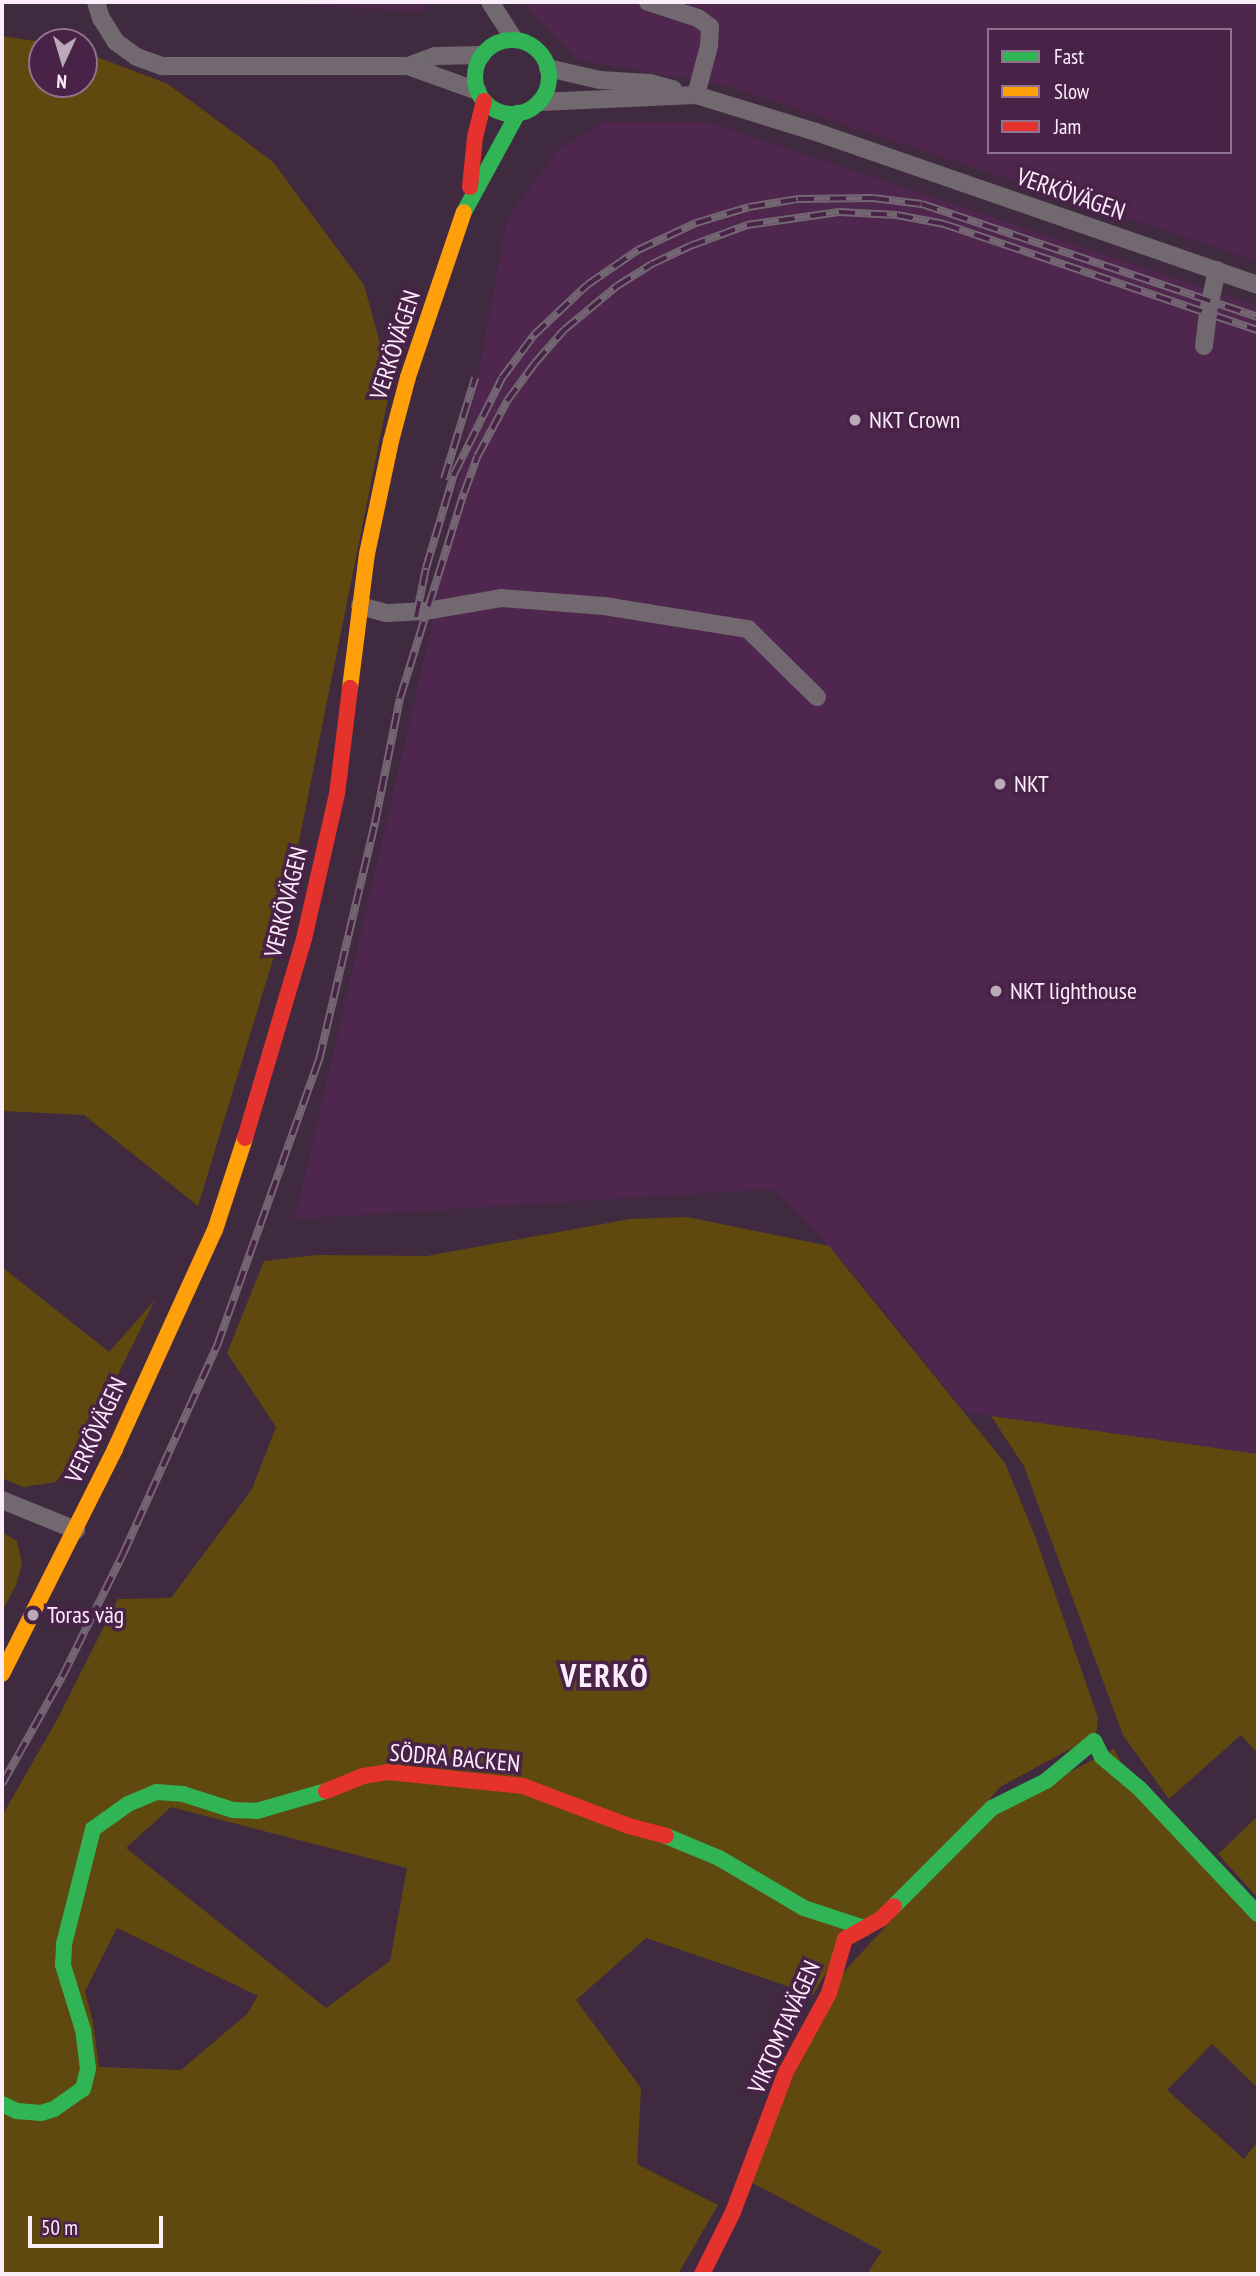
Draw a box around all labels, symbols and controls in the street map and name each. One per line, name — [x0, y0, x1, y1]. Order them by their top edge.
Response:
north arrow — [28, 28, 98, 98]
legend — [987, 28, 1232, 154]
text: Fast — [1054, 43, 1084, 70]
text: N — [56, 70, 68, 94]
text: Slow — [1054, 78, 1089, 105]
text: Jam — [1054, 113, 1081, 140]
street label: VERKÖVÄGEN — [1013, 162, 1129, 226]
street label: VERKÖVÄGEN — [364, 287, 426, 403]
place label: NKT Crown — [869, 406, 961, 434]
marker: NKT Crown — [847, 412, 863, 428]
place label: NKT — [1014, 770, 1049, 798]
marker: NKT — [992, 776, 1008, 792]
street label: VERKÖVÄGEN — [258, 844, 314, 960]
place label: NKT lighthouse — [1010, 977, 1138, 1005]
marker: NKT lighthouse — [988, 983, 1004, 999]
street label: VERKÖVÄGEN — [59, 1373, 133, 1487]
place label: Toras väg — [47, 1601, 124, 1629]
marker: Toras väg — [25, 1607, 41, 1623]
district label: VERKÖ — [561, 1656, 649, 1694]
street label: SÖDRA BACKEN — [388, 1738, 522, 1778]
street label: VIKTOMTAVÄGEN — [742, 1956, 826, 2098]
scale bar — [32, 2202, 166, 2246]
text: 50 m — [41, 2214, 78, 2241]

